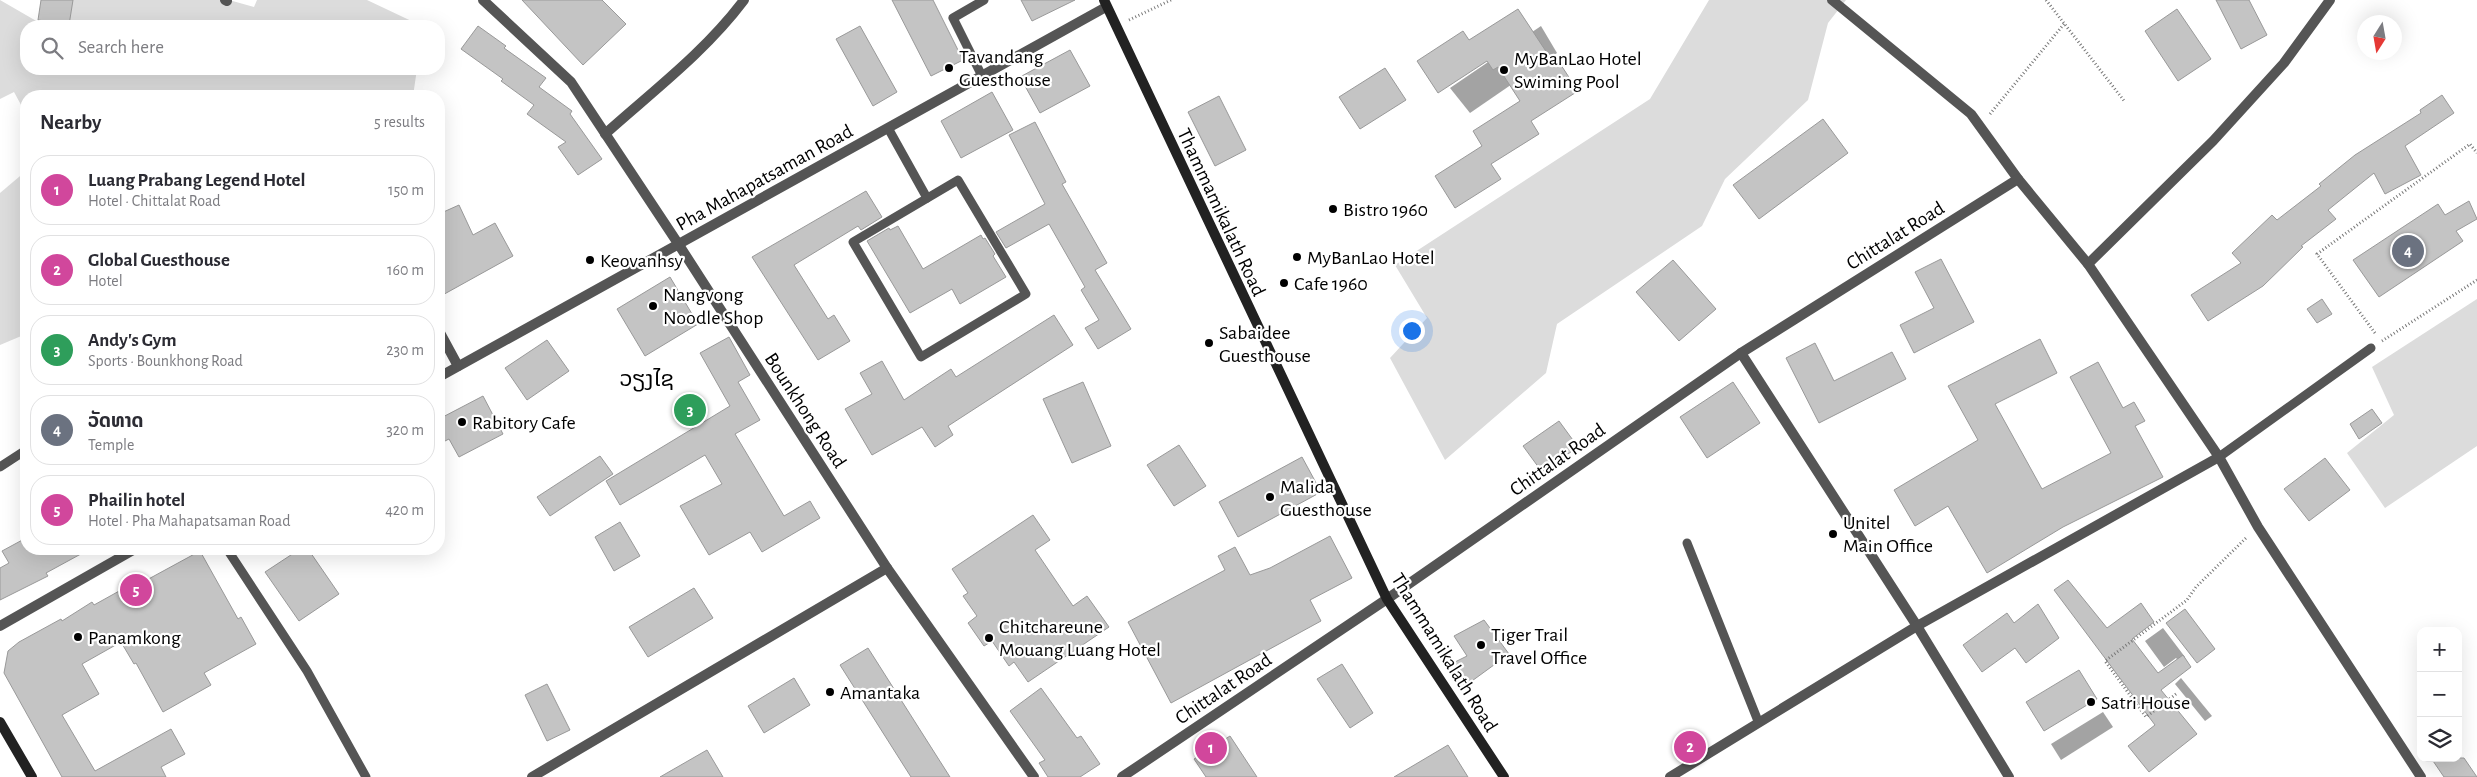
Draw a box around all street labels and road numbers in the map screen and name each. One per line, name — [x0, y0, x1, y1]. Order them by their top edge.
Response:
street label: Pha Mahapatsaman Road — [673, 121, 856, 235]
street label: Thammamikalath Road — [1173, 125, 1269, 299]
street label: Chittalat Road — [1843, 198, 1948, 274]
street label: Bounkhong Road — [761, 349, 850, 472]
street label: Chittalat Road — [1506, 420, 1609, 500]
street label: Thammamikalath Road — [1387, 570, 1501, 735]
street label: Chittalat Road — [1172, 649, 1275, 728]

